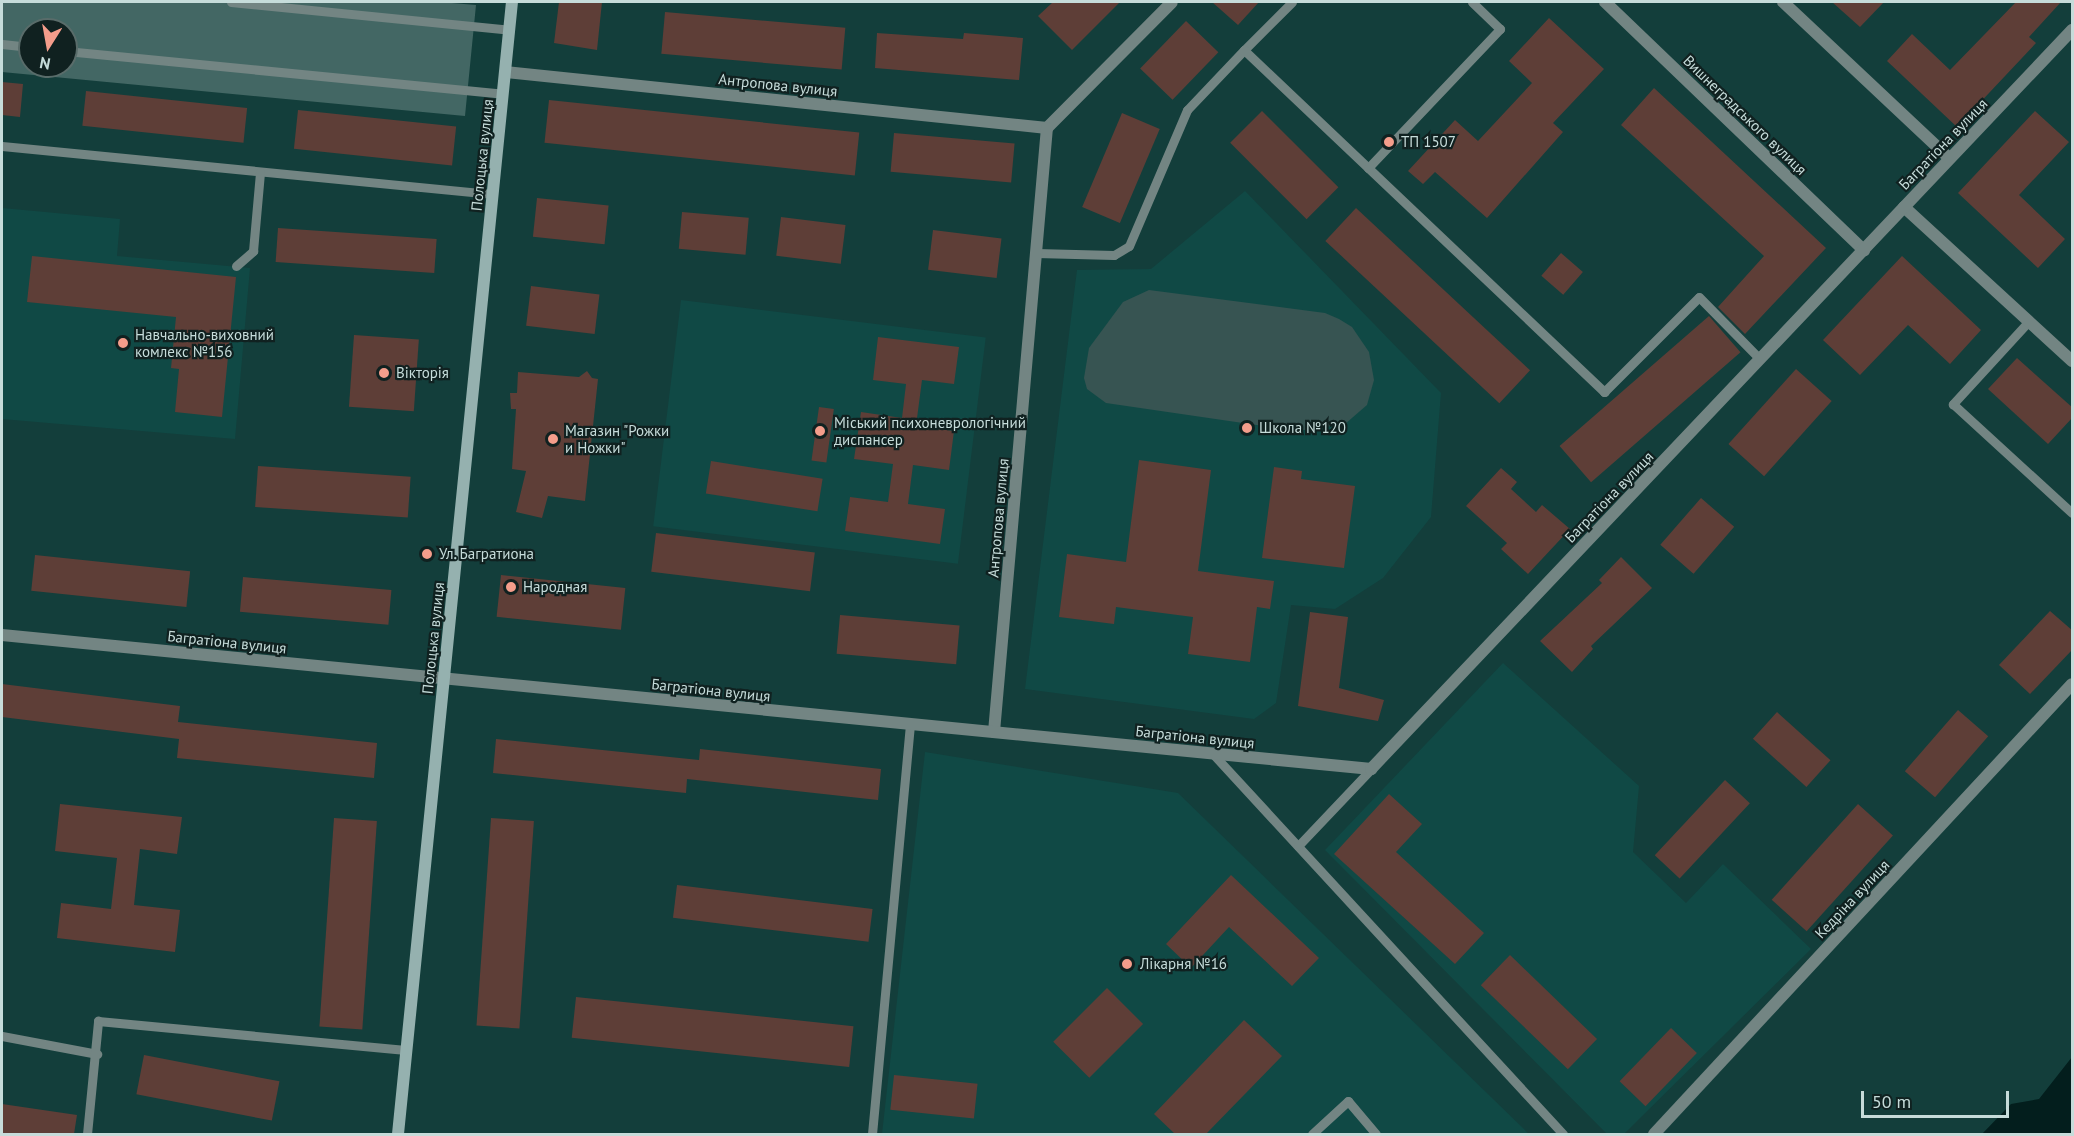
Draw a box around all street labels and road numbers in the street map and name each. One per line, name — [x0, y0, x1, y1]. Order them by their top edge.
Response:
street label: Вишнеградського вулиця — [1680, 51, 1810, 179]
street label: Антропова вулиця — [718, 70, 838, 100]
street label: Багратіона вулиця — [1895, 95, 1991, 193]
street label: Полоцька вулиця — [467, 98, 497, 212]
street label: Багратіона вулиця — [1561, 448, 1657, 546]
street label: Антропова вулиця — [984, 458, 1012, 578]
street label: Полоцька вулиця — [418, 581, 448, 695]
street label: Багратіона вулиця — [167, 627, 287, 657]
street label: Багратіона вулиця — [651, 675, 771, 705]
street label: Багратіона вулиця — [1135, 722, 1255, 752]
street label: Кедріна вулиця — [1811, 856, 1893, 942]

